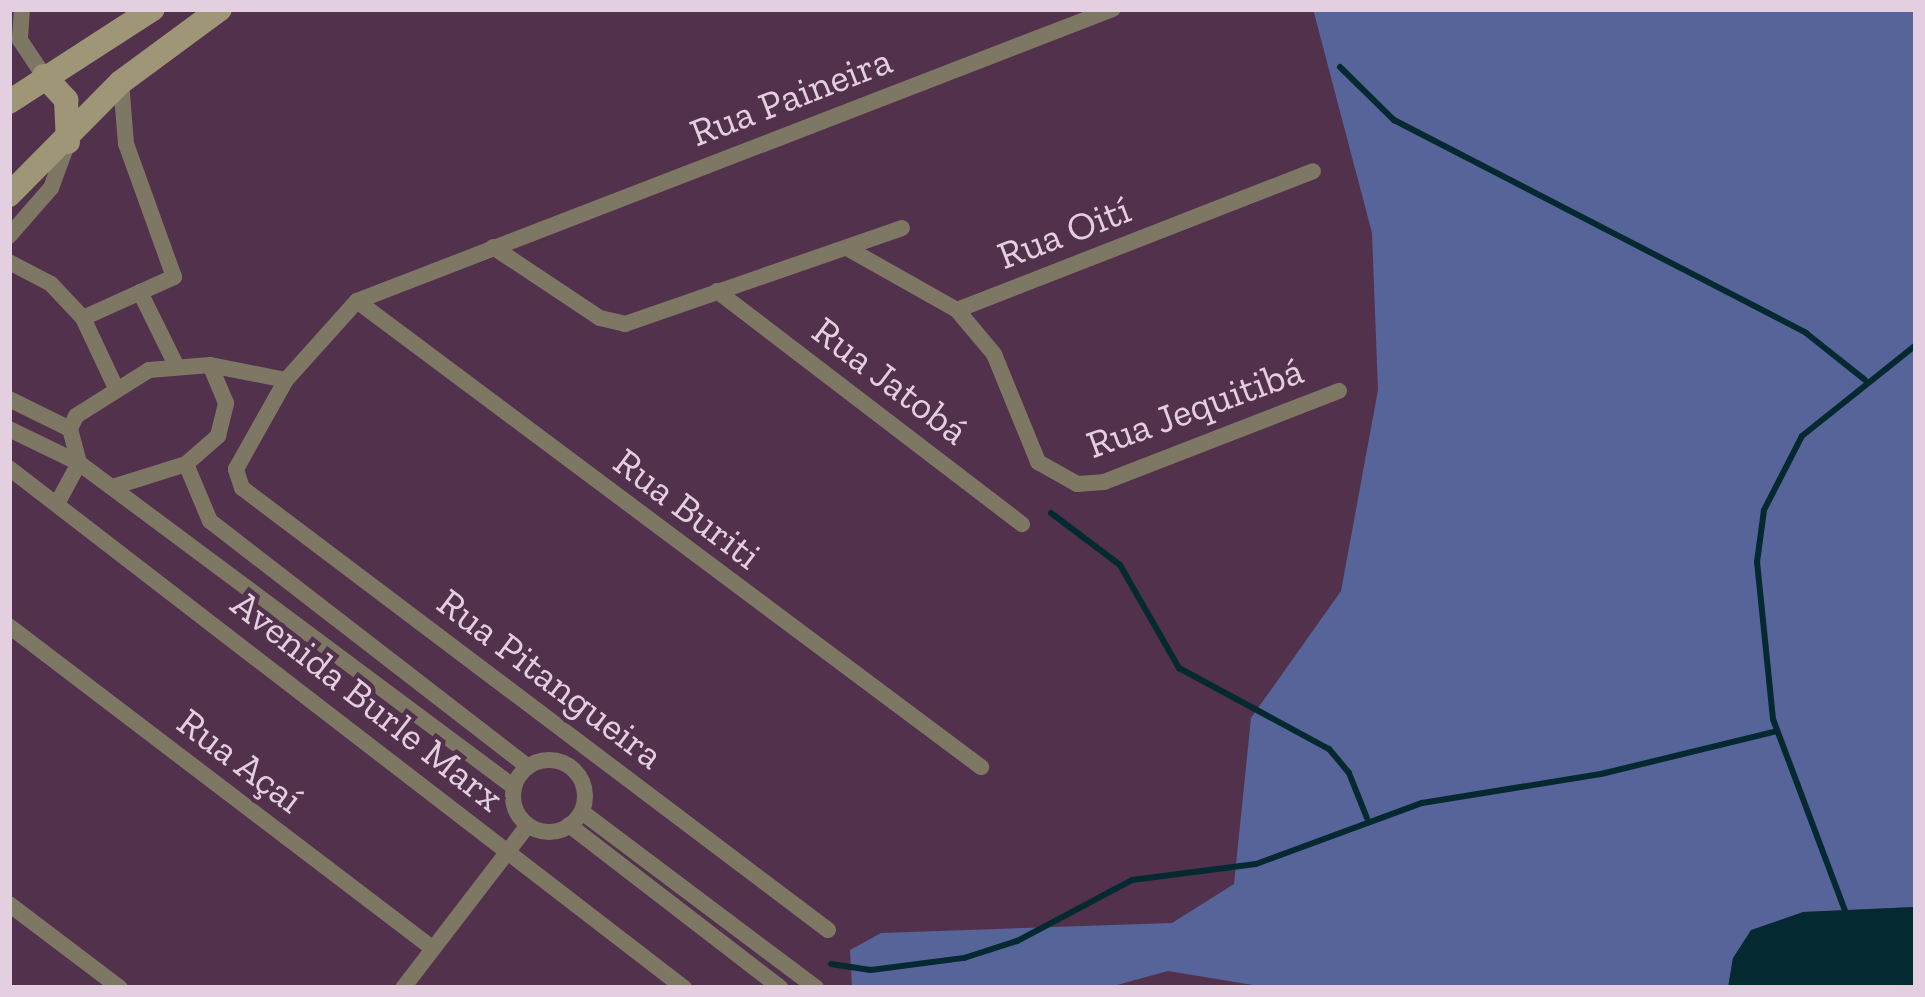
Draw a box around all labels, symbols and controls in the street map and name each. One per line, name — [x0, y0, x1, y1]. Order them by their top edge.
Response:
street label: Rua Paineira — [683, 37, 899, 157]
street label: Rua Oití — [991, 186, 1137, 280]
street label: Rua Jatobá — [803, 307, 977, 455]
street label: Rua Jequitibá — [1080, 347, 1310, 469]
street label: Rua Buriti — [604, 439, 770, 579]
street label: Rua Pitangueira — [428, 579, 672, 779]
street label: Avenida Burle Marx — [222, 580, 512, 822]
street label: Rua Açaí — [168, 698, 312, 824]

